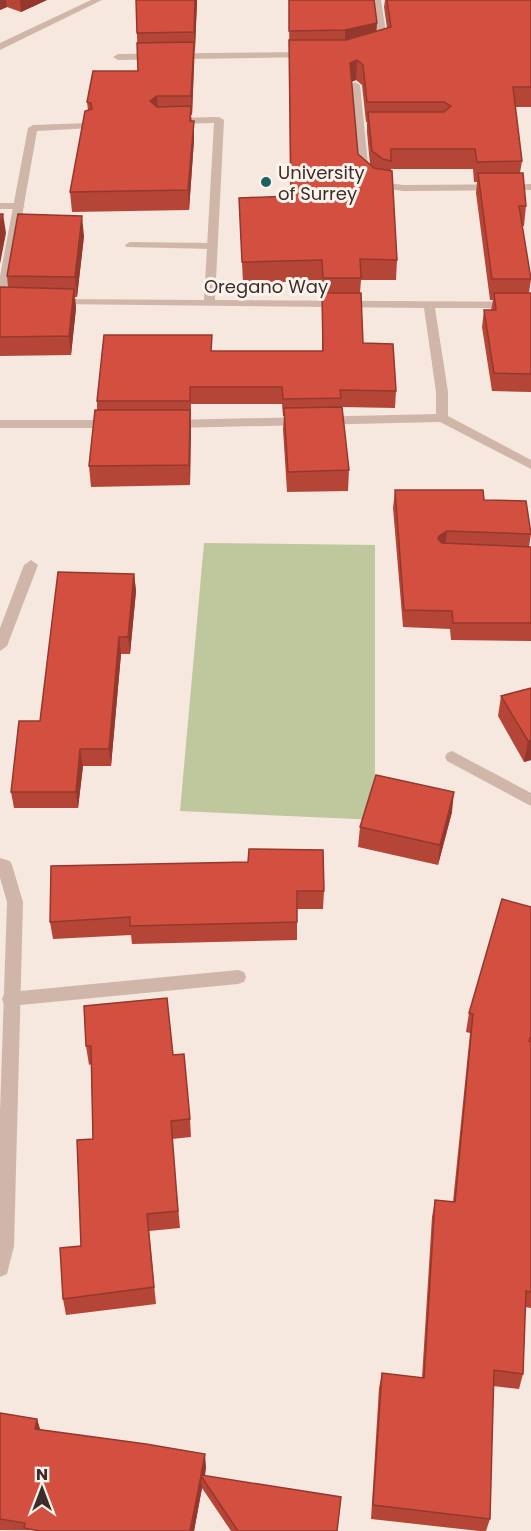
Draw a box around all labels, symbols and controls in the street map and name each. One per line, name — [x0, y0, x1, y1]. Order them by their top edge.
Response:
place label: University of Surrey — [278, 160, 365, 206]
marker: University of Surrey — [259, 175, 273, 189]
street label: Oregano Way — [204, 274, 328, 299]
north arrow — [12, 1459, 72, 1519]
text: N — [36, 1463, 48, 1486]

